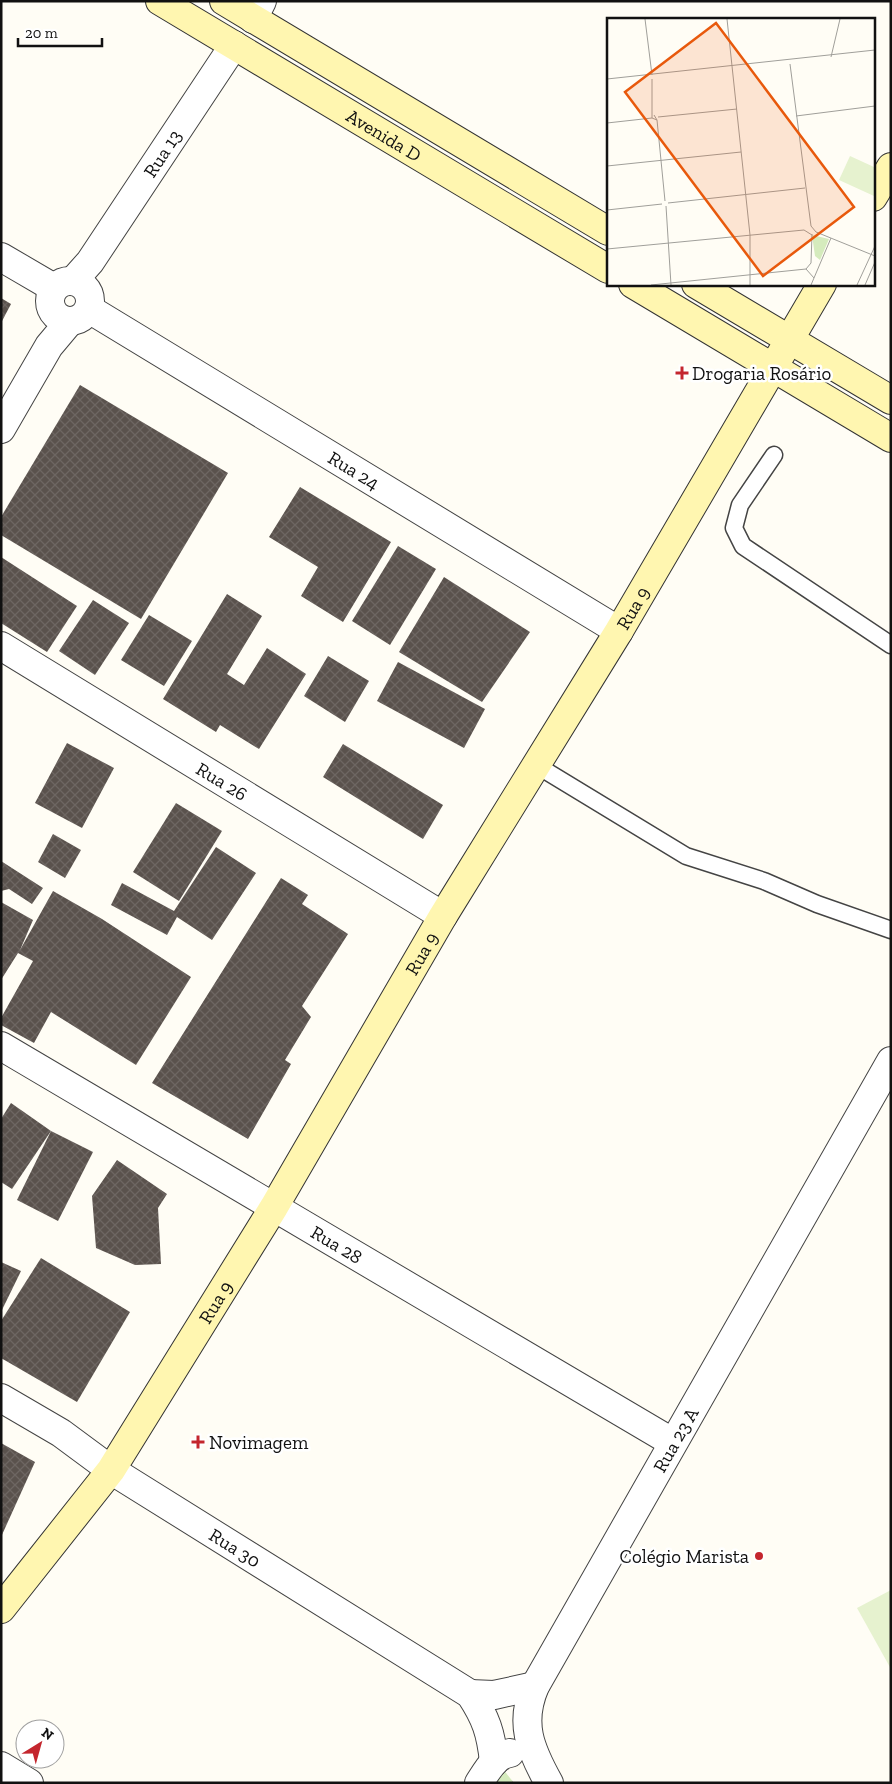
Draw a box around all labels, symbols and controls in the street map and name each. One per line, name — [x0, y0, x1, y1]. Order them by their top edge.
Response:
scale bar — [18, 15, 101, 47]
inset map — [607, 18, 874, 285]
text: 20 m — [25, 24, 58, 42]
street label: Avenida D — [342, 104, 426, 166]
street label: Rua 13 — [138, 125, 186, 182]
place label: Drogaria Rosário — [692, 362, 832, 385]
marker: Drogaria Rosário — [676, 367, 688, 379]
street label: Rua 24 — [324, 446, 384, 494]
street label: Rua 9 — [611, 582, 654, 633]
street label: Rua 26 — [192, 757, 252, 805]
street label: Rua 9 — [400, 928, 443, 979]
street label: Rua 28 — [307, 1220, 367, 1268]
street label: Rua 9 — [193, 1276, 237, 1328]
street label: Rua 23 A — [648, 1402, 703, 1476]
place label: Novimagem — [209, 1431, 309, 1454]
marker: Novimagem — [191, 1435, 205, 1449]
street label: Rua 30 — [205, 1523, 265, 1572]
place label: Colégio Marista — [620, 1545, 749, 1568]
marker: Colégio Marista — [753, 1550, 765, 1562]
north arrow — [15, 1719, 65, 1769]
text: N — [38, 1724, 57, 1744]

